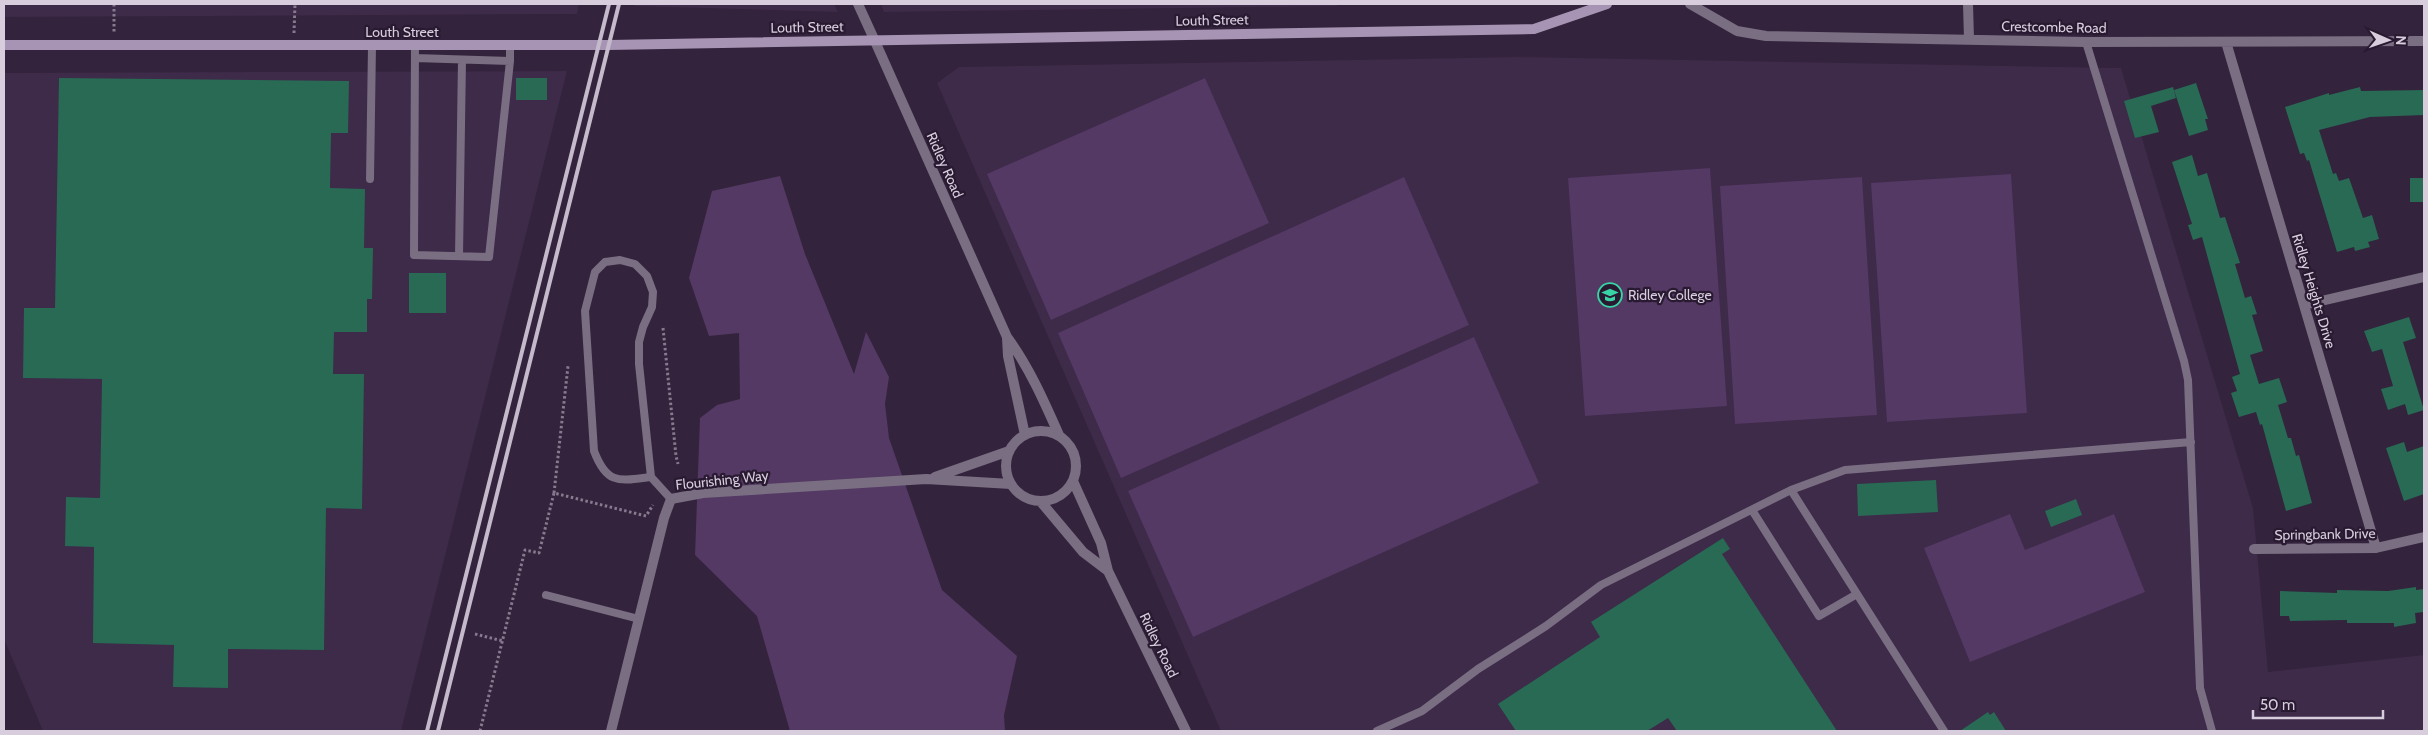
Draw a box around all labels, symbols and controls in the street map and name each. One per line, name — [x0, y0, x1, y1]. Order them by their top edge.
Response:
street label: Louth Street — [1175, 10, 1249, 30]
north arrow — [2363, 15, 2413, 65]
street label: Louth Street — [770, 17, 844, 37]
street label: Crestcombe Road — [2001, 17, 2107, 37]
street label: Louth Street — [365, 23, 439, 41]
text: N — [2392, 35, 2410, 46]
street label: Ridley Road — [923, 129, 967, 201]
street label: Ridley Heights Drive — [2288, 231, 2340, 351]
school or university icon: Ridley College — [1597, 282, 1623, 308]
place label: Ridley College — [1628, 286, 1712, 304]
street label: Flourishing Way — [675, 466, 769, 494]
street label: Springbank Drive — [2274, 524, 2376, 544]
street label: Ridley Road — [1136, 610, 1182, 680]
scale bar — [2253, 688, 2383, 720]
text: 50 m — [2260, 696, 2295, 714]

